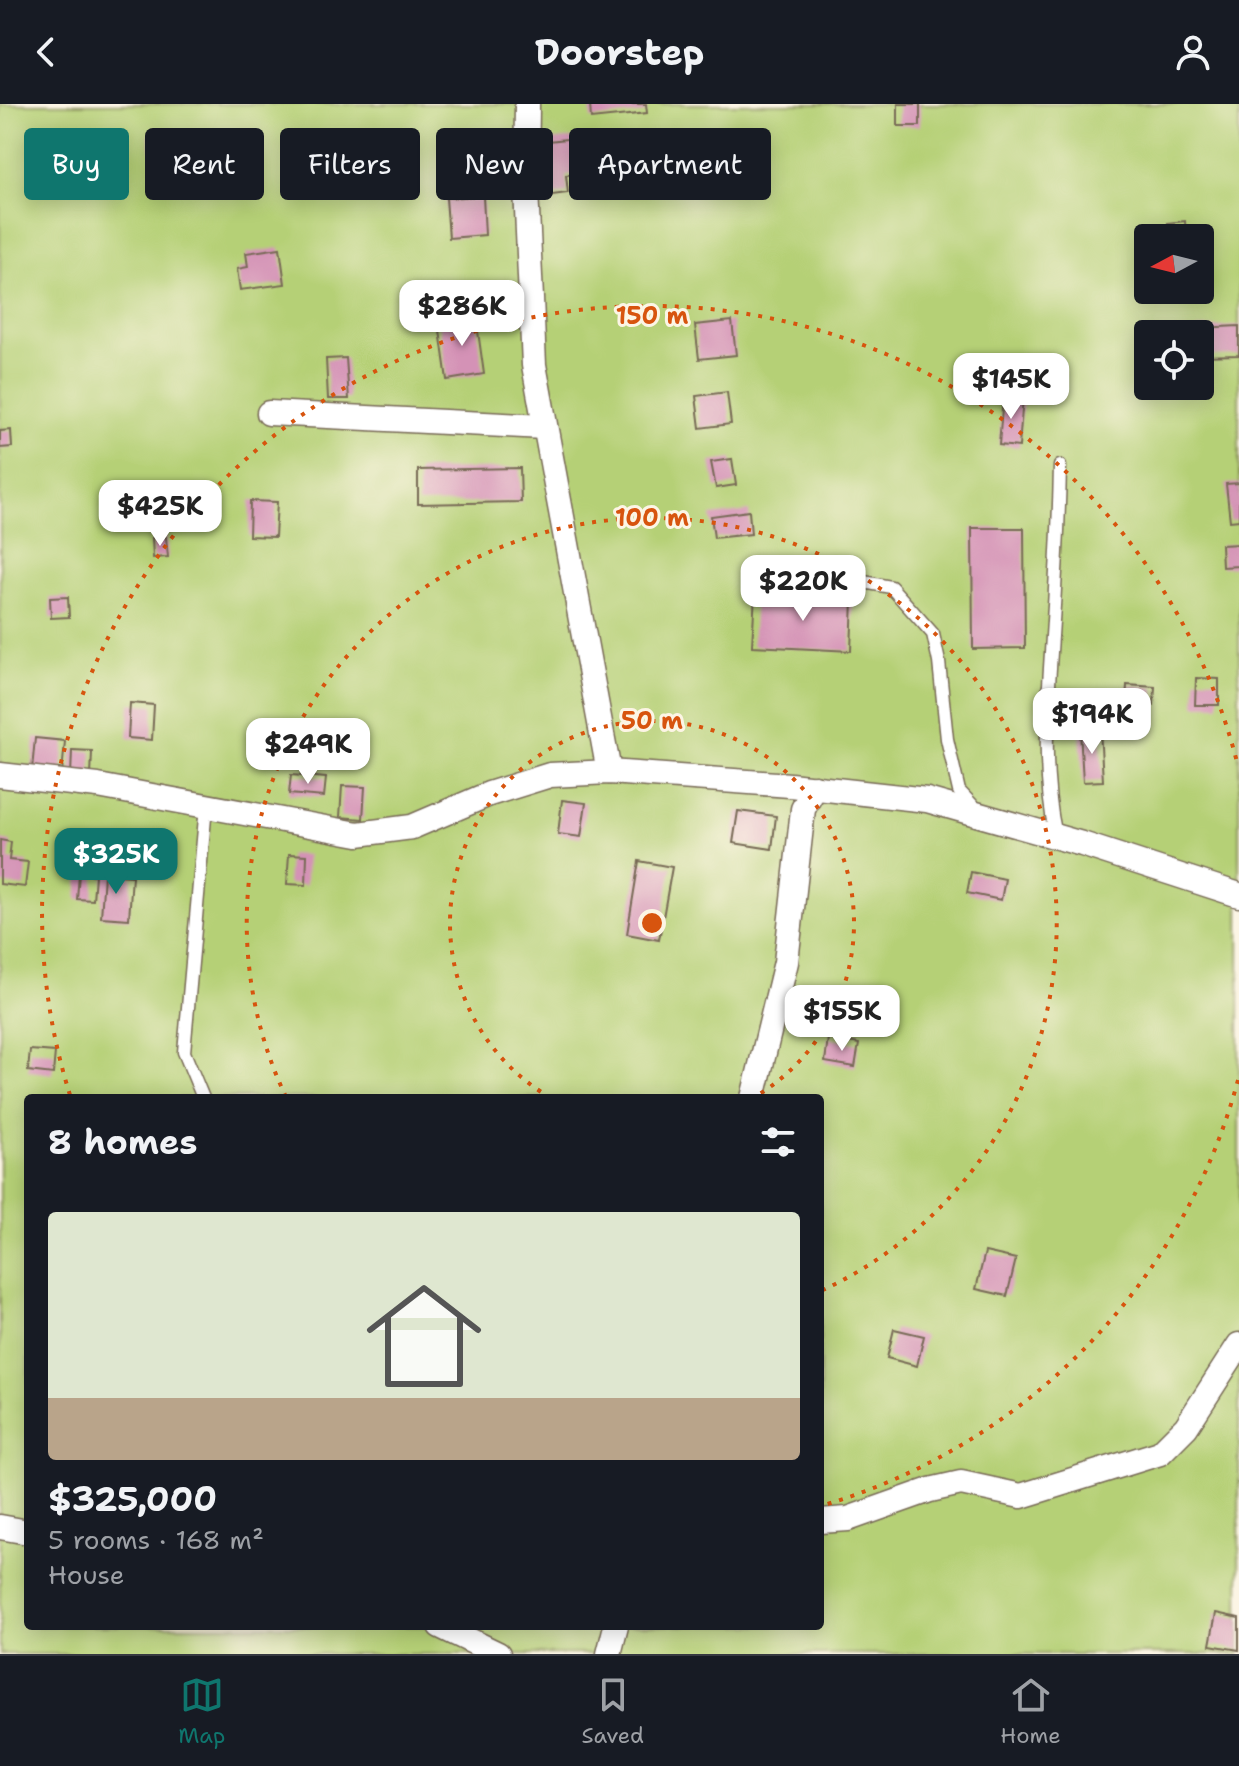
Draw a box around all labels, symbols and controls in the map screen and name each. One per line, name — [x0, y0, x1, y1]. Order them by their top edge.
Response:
text: Doorstep — [535, 28, 704, 77]
icon: back — [24, 30, 68, 74]
icon: person — [1171, 30, 1215, 74]
chip: Buy — [24, 128, 129, 200]
chip: Rent — [145, 128, 264, 200]
chip: Filters — [280, 128, 420, 200]
chip: New — [436, 128, 553, 200]
chip: Apartment — [569, 128, 771, 200]
north arrow — [1134, 224, 1214, 304]
map controls — [1134, 224, 1214, 400]
pin: $286K — [406, 280, 518, 348]
text: $286K — [417, 288, 507, 323]
text: 150 m — [616, 300, 688, 332]
button: locate — [1134, 320, 1214, 400]
pin: $145K — [955, 353, 1067, 421]
text: $145K — [971, 361, 1051, 396]
pin: $425K — [104, 480, 216, 548]
text: $425K — [117, 488, 203, 523]
text: 100 m — [615, 502, 689, 534]
pin: $220K — [747, 555, 859, 623]
text: $220K — [759, 563, 847, 598]
pin: $194K — [1036, 688, 1148, 756]
text: $194K — [1051, 696, 1133, 731]
text: 50 m — [621, 705, 683, 737]
pin: $249K — [252, 718, 364, 786]
text: $249K — [264, 726, 352, 761]
pin: $325K — [60, 828, 172, 896]
text: $325K — [72, 836, 160, 871]
centre of rings — [638, 909, 666, 937]
pin: $155K — [786, 985, 898, 1053]
text: $155K — [803, 993, 881, 1028]
text: 8 homes — [48, 1119, 197, 1165]
icon: filters — [756, 1120, 800, 1164]
icon: home — [352, 1264, 496, 1408]
text: $325,000 — [48, 1476, 217, 1522]
text: 5 rooms · 168 m² — [48, 1522, 264, 1557]
text: House — [48, 1557, 124, 1592]
tab: Map — [178, 1673, 225, 1750]
tab: Saved — [582, 1673, 644, 1750]
tab: Home — [1000, 1673, 1061, 1750]

